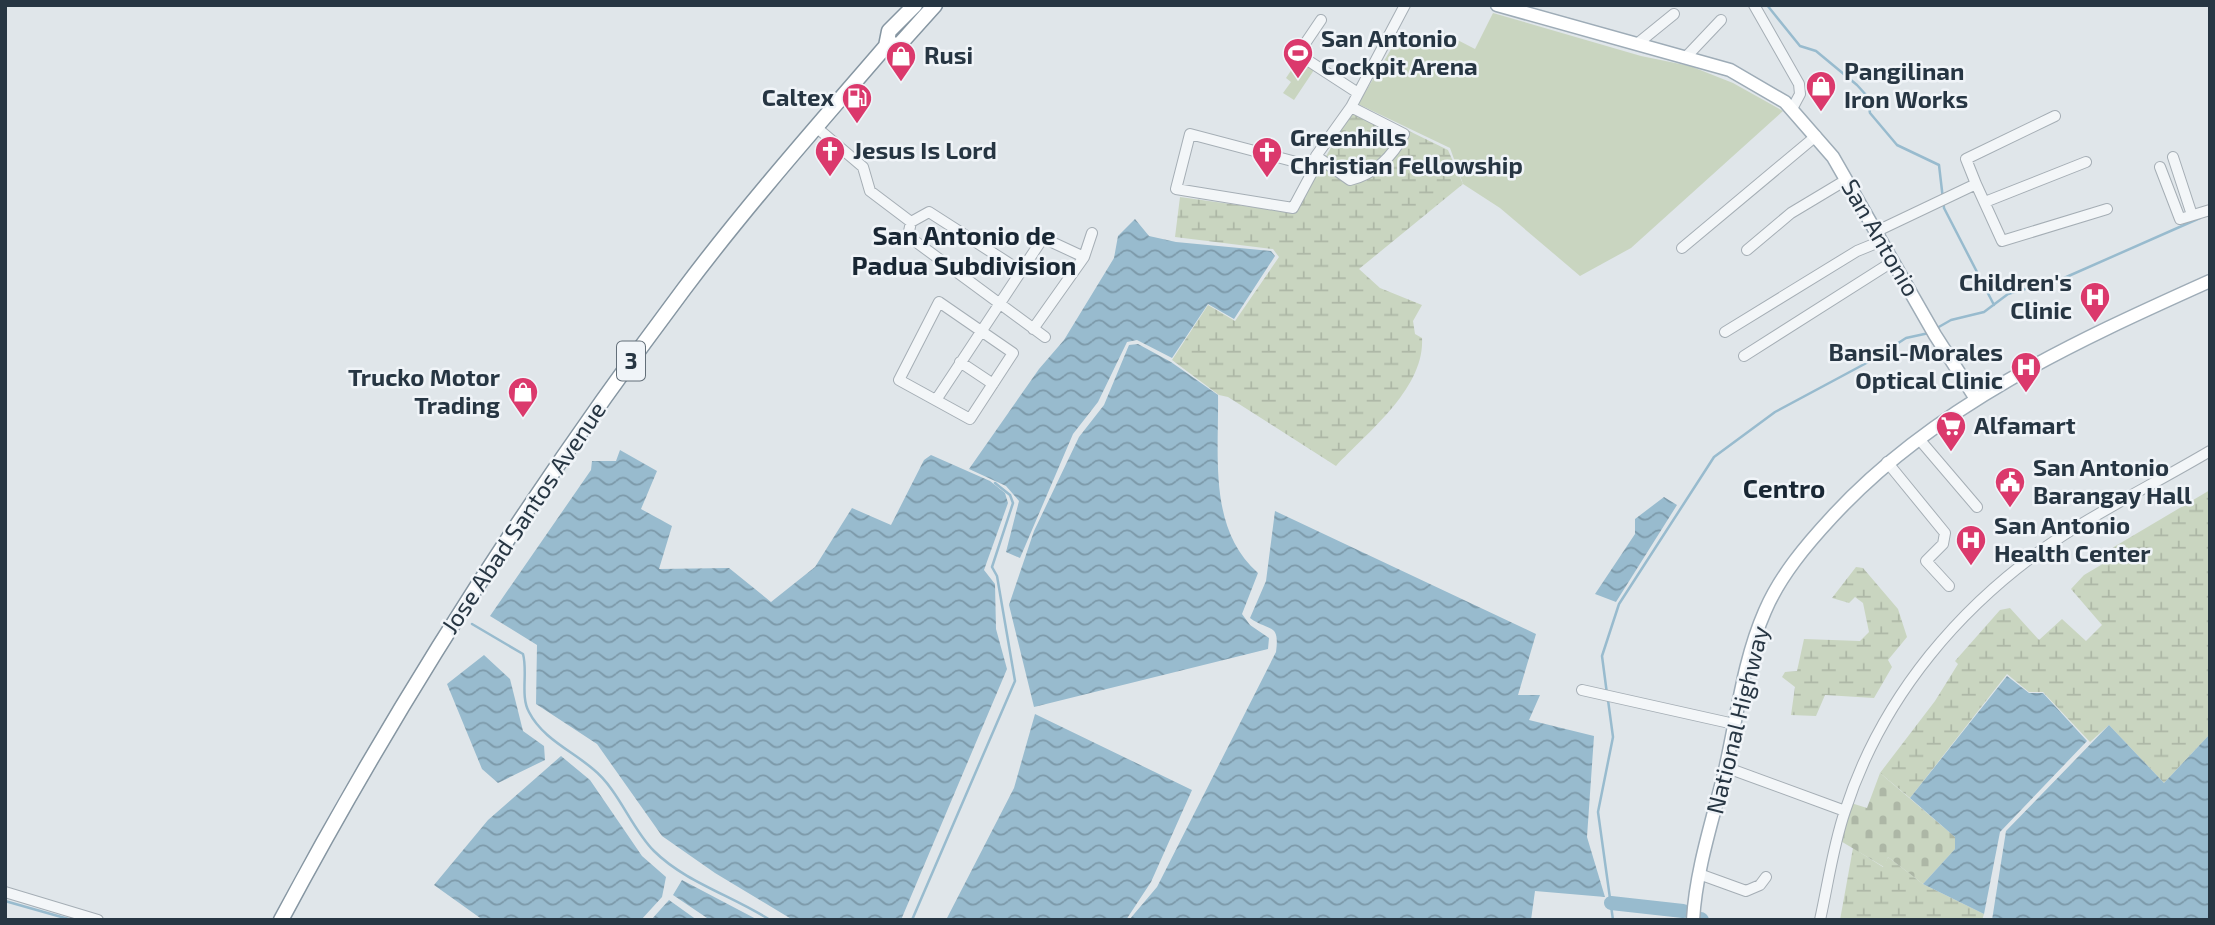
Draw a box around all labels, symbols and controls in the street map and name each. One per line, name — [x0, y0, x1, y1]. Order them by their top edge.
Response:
place label: San Antonio Cockpit Arena — [1321, 23, 1478, 80]
sports icon: San Antonio Cockpit Arena — [1281, 36, 1315, 80]
shop icon: Rusi — [884, 39, 918, 83]
place label: Rusi — [924, 40, 973, 69]
place label: Pangilinan Iron Works — [1844, 56, 1968, 113]
shop icon: Pangilinan Iron Works — [1804, 69, 1838, 113]
fuel station icon: Caltex — [840, 81, 874, 125]
place label: Caltex — [762, 82, 834, 111]
place label: Greenhills Christian Fellowship — [1290, 122, 1523, 179]
church icon: Jesus Is Lord — [813, 134, 847, 178]
place label: Jesus Is Lord — [853, 135, 997, 164]
church icon: Greenhills Christian Fellowship — [1250, 135, 1284, 179]
street label: San Antonio — [1836, 173, 1926, 301]
district label: San Antonio de Padua Subdivision — [852, 219, 1076, 280]
place label: Children's Clinic — [1959, 267, 2072, 324]
hospital icon: Children's Clinic — [2078, 280, 2112, 324]
place label: Bansil-Morales Optical Clinic — [1829, 337, 2003, 394]
road number: 3 — [617, 342, 645, 380]
hospital icon: Bansil-Morales Optical Clinic — [2009, 350, 2043, 394]
place label: Trucko Motor Trading — [348, 362, 501, 419]
shop icon: Trucko Motor Trading — [506, 375, 540, 419]
street label: Jose Abad Santos Avenue — [434, 396, 611, 639]
supermarket icon: Alfamart — [1934, 409, 1968, 453]
place label: Alfamart — [1974, 410, 2076, 439]
place label: San Antonio Barangay Hall — [2033, 452, 2192, 509]
public building icon: San Antonio Barangay Hall — [1993, 465, 2027, 509]
district label: Centro — [1743, 472, 1825, 503]
place label: San Antonio Health Center — [1994, 510, 2151, 567]
hospital icon: San Antonio Health Center — [1954, 523, 1988, 567]
street label: National Highway — [1699, 622, 1774, 817]

